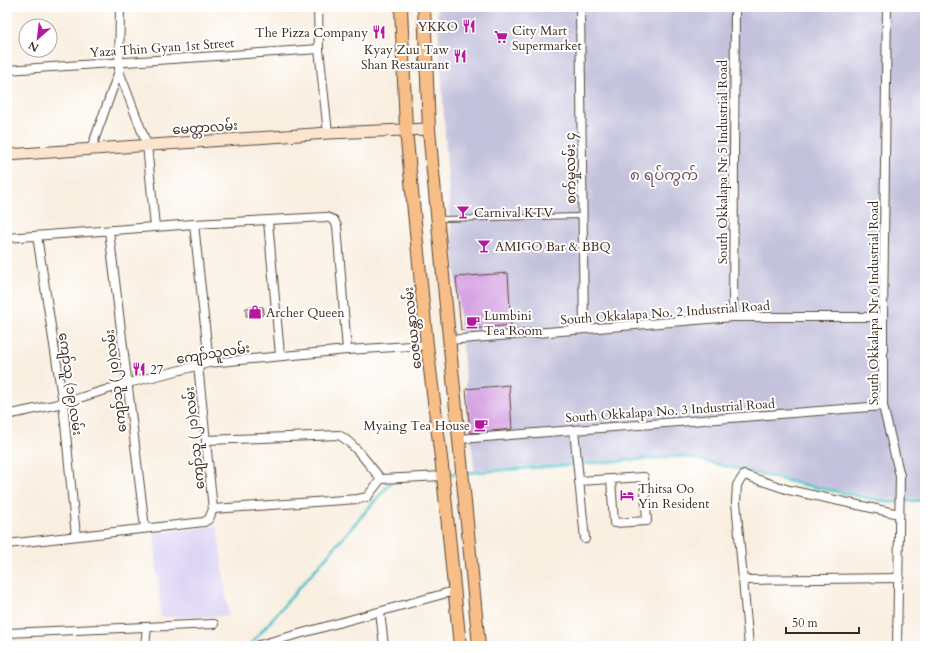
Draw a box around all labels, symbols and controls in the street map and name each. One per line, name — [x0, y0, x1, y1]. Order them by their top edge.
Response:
north arrow — [18, 18, 58, 58]
place label: YKKO — [418, 18, 458, 36]
restaurant icon: YKKO — [461, 18, 477, 34]
place label: City Mart Supermarket — [512, 22, 582, 55]
place label: The Pizza Company — [255, 24, 368, 42]
restaurant icon: The Pizza Company — [371, 24, 387, 40]
supermarket icon: City Mart Supermarket — [493, 29, 509, 45]
street label: Yaza Thin Gyan 1st Street — [89, 34, 235, 62]
text: N — [25, 37, 41, 55]
place label: Kyay Zuu Taw Shan Restaurant — [361, 41, 450, 74]
restaurant icon: Kyay Zuu Taw Shan Restaurant — [452, 48, 468, 64]
street label: South Okkalapa Nr 5 Industrial Road — [714, 60, 732, 264]
street label: မေတ္တာလမ်း — [172, 117, 238, 140]
street label: စက်မှုလမ်း ၄ — [561, 132, 582, 204]
district label: ၈ ရပ်ကွက် — [630, 165, 698, 187]
street label: South Okkalapa Nr 6 Industrial Road — [865, 201, 883, 405]
bar icon: Carnival KTV — [455, 204, 471, 220]
place label: Carnival KTV — [474, 204, 554, 222]
bar icon: AMIGO Bar & BBQ — [476, 238, 492, 254]
place label: AMIGO Bar & BBQ — [495, 238, 611, 256]
street label: ဝေဇယန္တာလမ်း — [400, 286, 427, 370]
street label: South Okkalapa No. 2 Industrial Road — [560, 297, 770, 329]
shop icon: Archer Queen — [247, 304, 263, 320]
place label: Archer Queen — [266, 304, 345, 322]
place label: Lumbini Tea Room — [484, 307, 543, 340]
cafe icon: Lumbini Tea Room — [465, 314, 481, 330]
street label: ကျော်သူ (၂၀)လမ်း — [101, 328, 132, 433]
street label: ကျော်သူ (၁၉)လမ်း — [53, 332, 86, 437]
street label: ကျော်သူလမ်း — [175, 339, 252, 370]
restaurant icon: 27 — [131, 361, 147, 377]
place label: 27 — [150, 361, 164, 379]
street label: ကျော်သူ (၂၁)လမ်း — [181, 386, 210, 490]
street label: South Okkalapa No. 3 Industrial Road — [565, 395, 775, 427]
place label: Myaing Tea House — [364, 417, 470, 435]
cafe icon: Myaing Tea House — [473, 417, 489, 433]
place label: Thitsa Oo Yin Resident — [638, 480, 709, 513]
hotel icon: Thitsa Oo Yin Resident — [619, 487, 635, 503]
scale bar — [786, 609, 859, 635]
text: 50 m — [792, 615, 819, 631]

